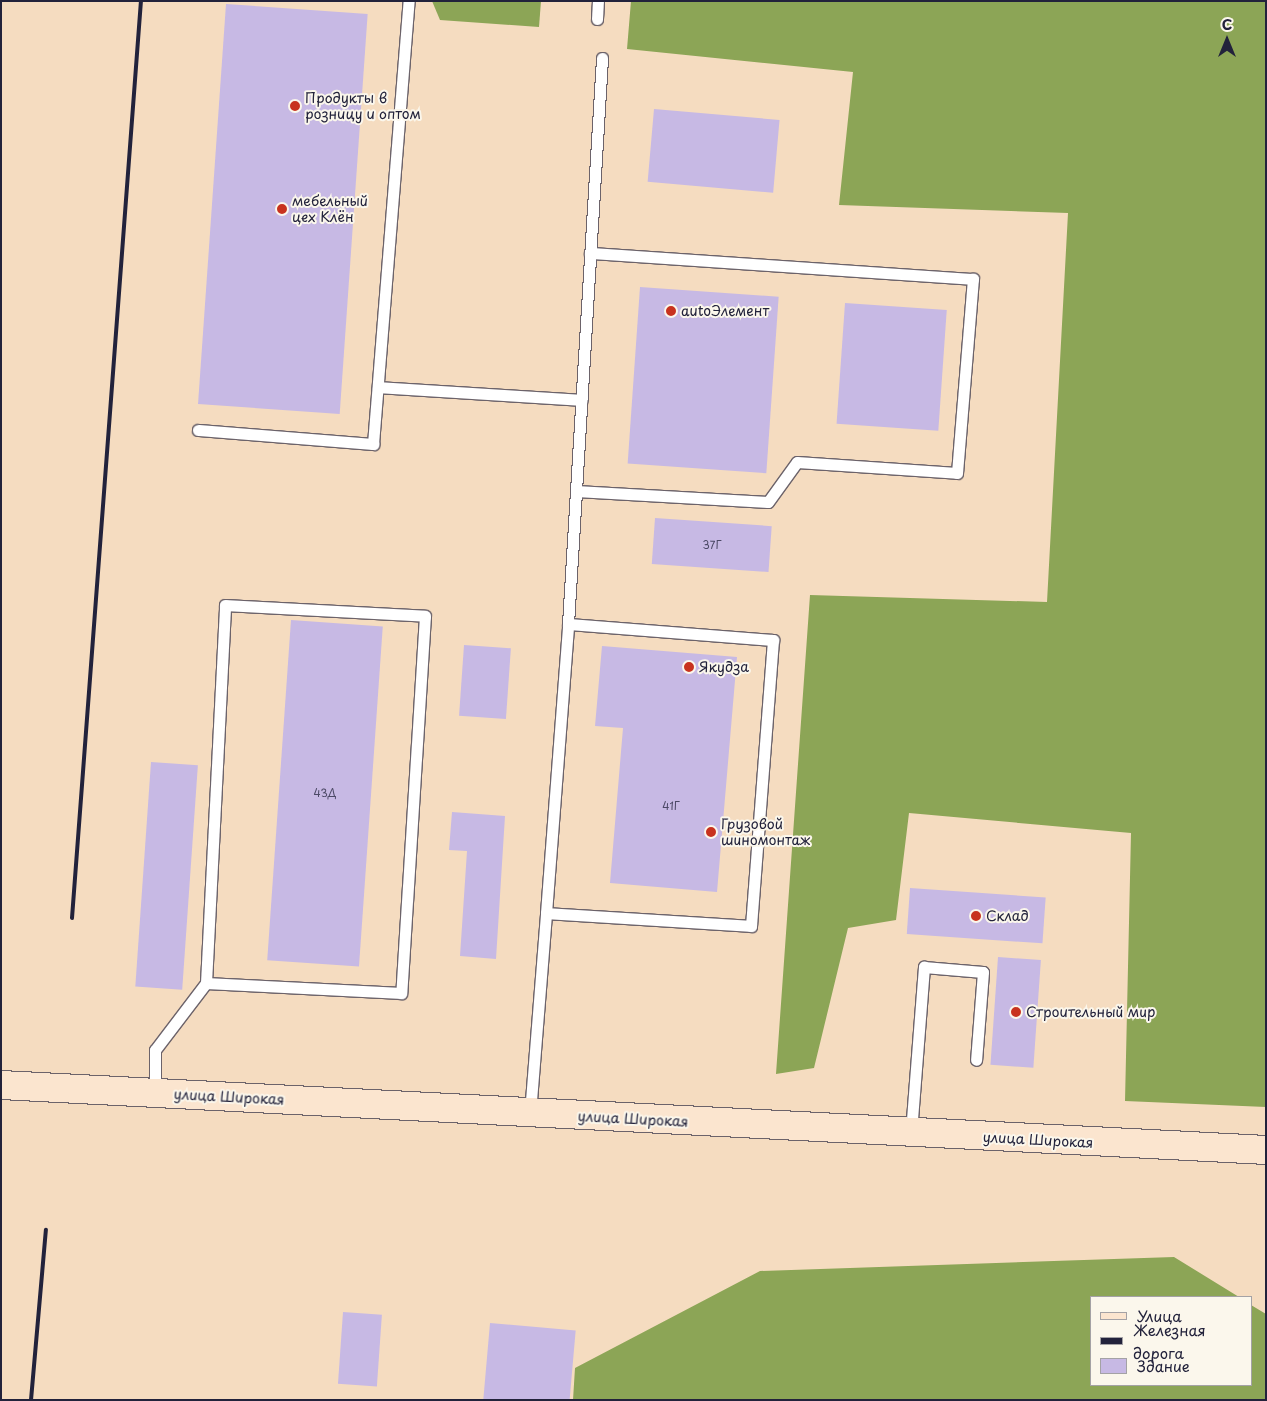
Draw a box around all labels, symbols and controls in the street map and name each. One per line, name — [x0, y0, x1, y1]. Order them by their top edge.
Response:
text: С — [1222, 14, 1232, 35]
north arrow — [1202, 15, 1252, 65]
place label: Продукты в розницу и оптом — [305, 90, 422, 122]
marker: Продукты в розницу и оптом — [289, 100, 301, 112]
place label: мебельный цех Клён — [292, 193, 368, 226]
marker: мебельный цех Клён — [276, 203, 288, 215]
place label: autoЭлемент — [681, 303, 769, 319]
marker: autoЭлемент — [665, 305, 677, 317]
house number: 37Г — [703, 538, 721, 552]
place label: Якудза — [699, 659, 749, 675]
marker: Якудза — [683, 661, 695, 673]
house number: 43Д — [314, 786, 336, 800]
house number: 41Г — [662, 799, 680, 813]
place label: Грузовой шиномонтаж — [721, 816, 810, 849]
marker: Грузовой шиномонтаж — [705, 826, 717, 838]
place label: Склад — [986, 908, 1029, 924]
marker: Склад — [970, 910, 982, 922]
place label: Строительный мир — [1026, 1004, 1156, 1020]
marker: Строительный мир — [1010, 1006, 1022, 1018]
street label: улица Широкая — [173, 1086, 285, 1108]
street label: улица Широкая — [577, 1108, 689, 1130]
street label: улица Широкая — [982, 1129, 1094, 1151]
legend — [1090, 1296, 1252, 1386]
text: Улица — [1137, 1304, 1182, 1327]
text: Железная дорога — [1133, 1318, 1206, 1364]
text: Здание — [1137, 1354, 1190, 1377]

